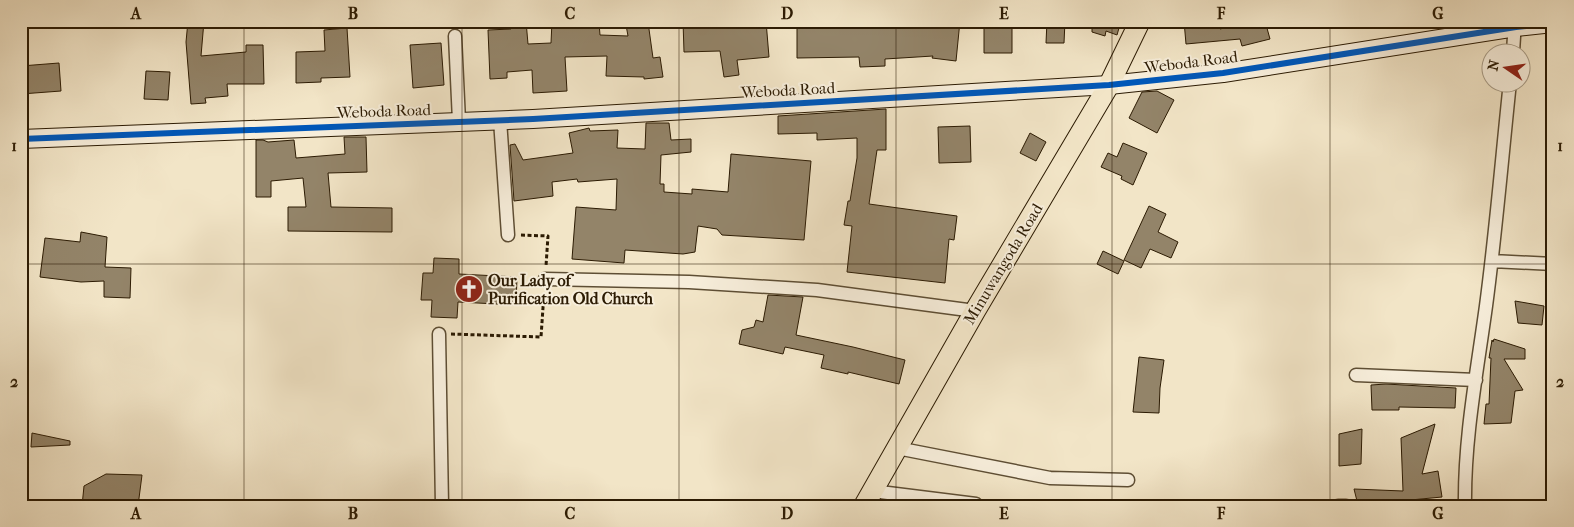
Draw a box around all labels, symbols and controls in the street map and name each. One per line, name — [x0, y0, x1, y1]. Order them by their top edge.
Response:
text: A — [130, 4, 142, 23]
text: B — [348, 4, 358, 23]
text: C — [565, 4, 576, 23]
text: D — [781, 4, 793, 23]
text: E — [999, 4, 1009, 23]
text: F — [1216, 4, 1226, 23]
text: G — [1432, 4, 1444, 23]
north arrow — [1482, 42, 1532, 92]
street label: Weboda Road — [1142, 47, 1239, 77]
text: N — [1484, 58, 1503, 72]
street label: Weboda Road — [739, 78, 836, 102]
street label: Weboda Road — [336, 100, 432, 122]
text: 1 — [11, 136, 17, 155]
text: 1 — [1557, 136, 1563, 155]
street label: Minuwangoda Road — [959, 200, 1047, 328]
place label: Our Lady of Purification Old Church — [488, 271, 654, 308]
church icon: Our Lady of Purification Old Church — [454, 274, 484, 304]
text: 2 — [10, 372, 18, 391]
text: 2 — [1556, 372, 1564, 391]
text: A — [130, 504, 142, 523]
text: B — [348, 504, 358, 523]
text: C — [565, 504, 576, 523]
text: D — [781, 504, 793, 523]
text: E — [999, 504, 1009, 523]
text: F — [1216, 504, 1226, 523]
text: G — [1432, 504, 1444, 523]

